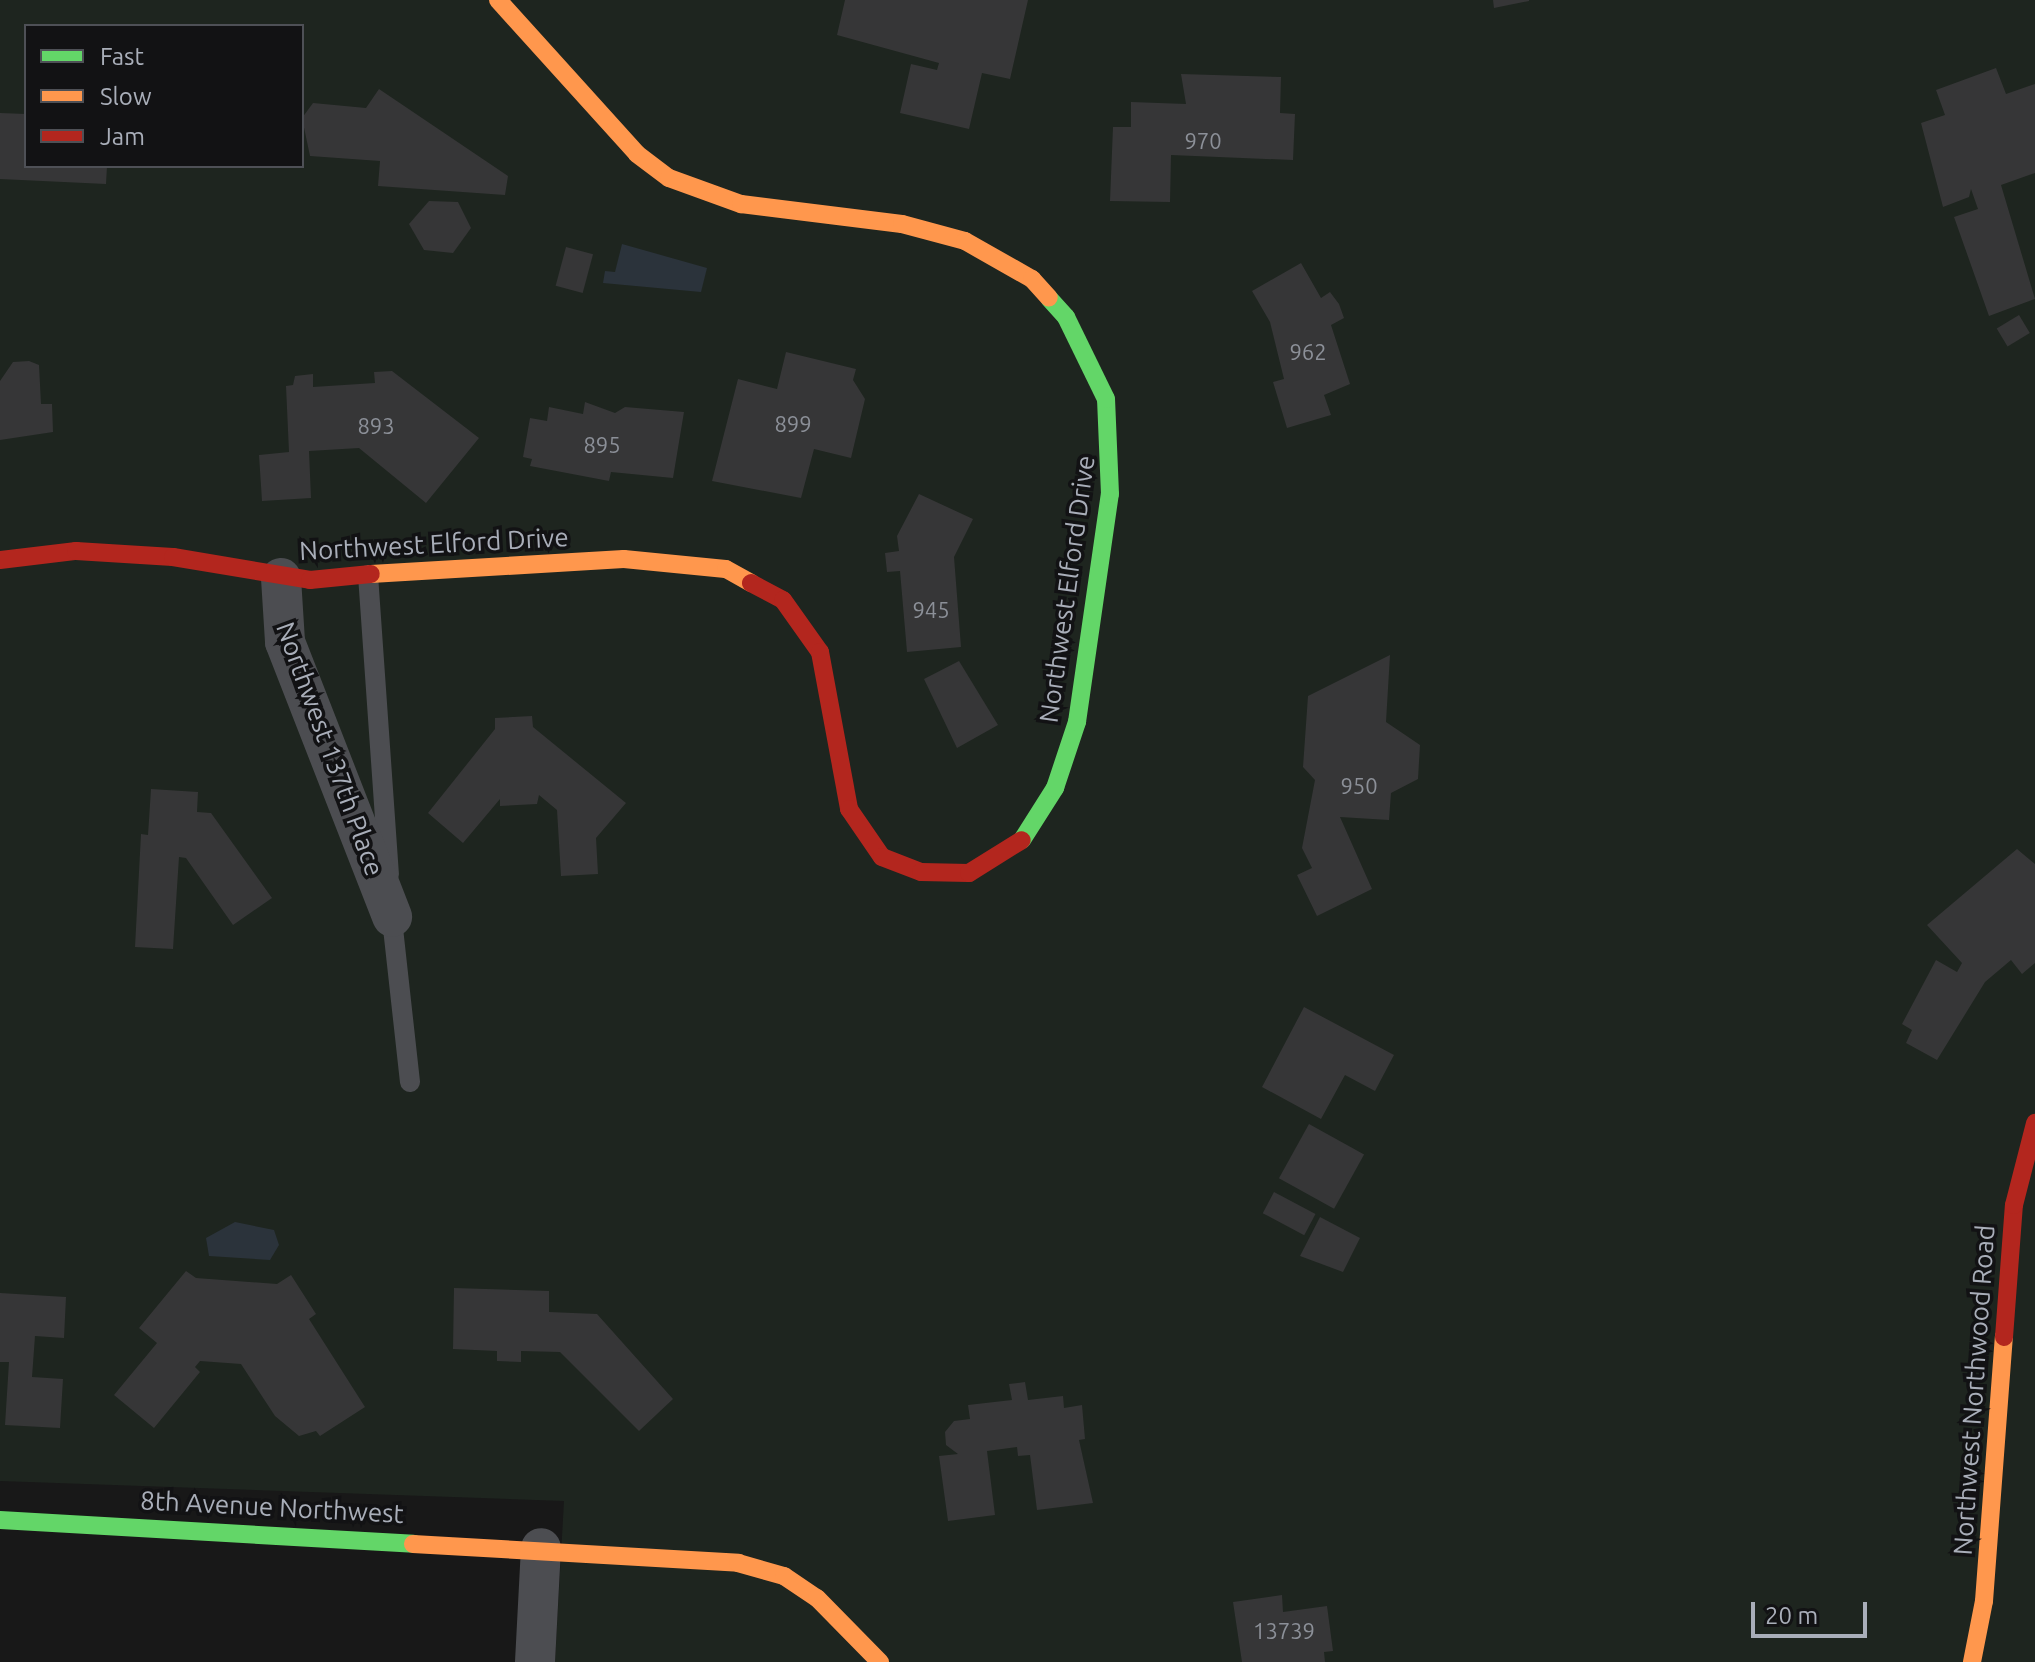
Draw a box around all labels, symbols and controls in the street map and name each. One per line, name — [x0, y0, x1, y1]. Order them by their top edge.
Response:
legend — [24, 24, 304, 168]
text: Fast — [100, 43, 144, 70]
text: Slow — [100, 83, 152, 110]
text: Jam — [100, 123, 145, 150]
house number: 970 — [1184, 128, 1222, 154]
house number: 962 — [1289, 339, 1327, 365]
house number: 899 — [774, 411, 812, 437]
house number: 893 — [357, 413, 395, 439]
house number: 895 — [583, 432, 621, 458]
street label: Northwest Elford Drive — [1033, 453, 1101, 725]
street label: Northwest Elford Drive — [299, 521, 569, 567]
house number: 945 — [912, 597, 950, 623]
street label: Northwest 137th Place — [270, 618, 390, 880]
house number: 950 — [1340, 773, 1378, 799]
street label: Northwest Northwood Road — [1947, 1224, 2001, 1556]
street label: 8th Avenue Northwest — [139, 1485, 405, 1529]
scale bar — [1755, 1586, 1871, 1636]
text: 20 m — [1765, 1602, 1818, 1629]
house number: 13739 — [1253, 1618, 1315, 1644]

